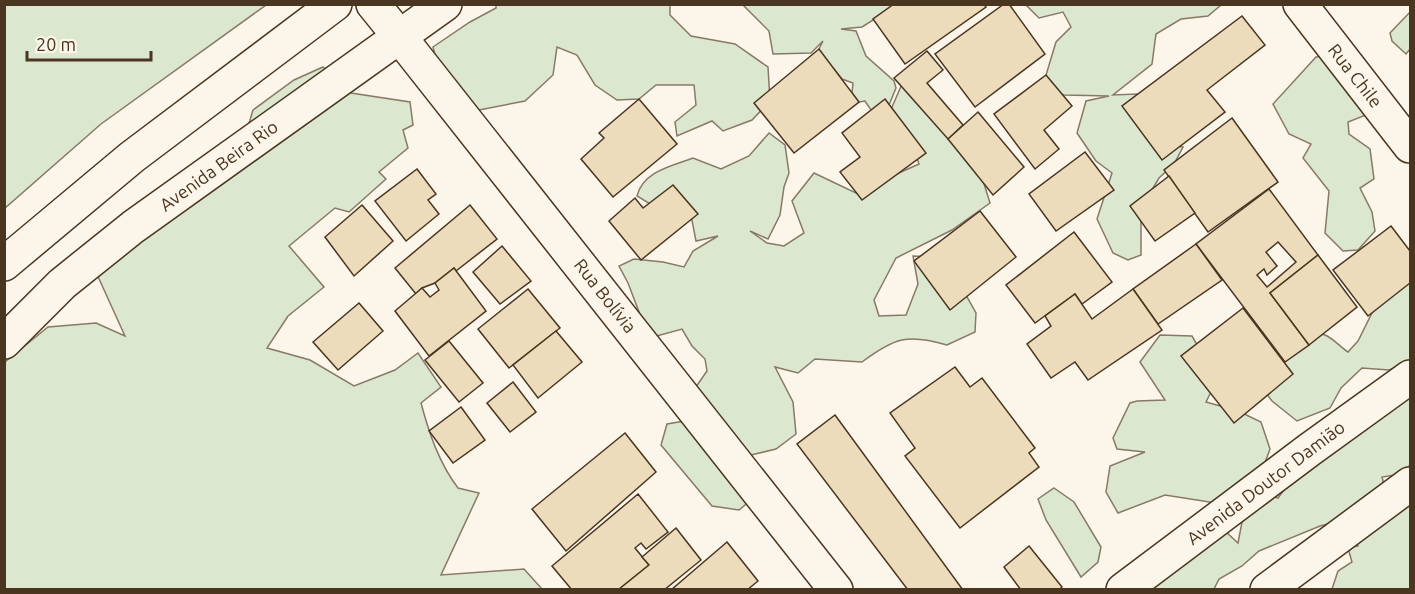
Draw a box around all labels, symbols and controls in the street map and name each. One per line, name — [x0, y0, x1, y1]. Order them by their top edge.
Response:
scale bar — [27, 24, 152, 62]
text: 20 m — [36, 34, 76, 54]
street label: Rua Chile — [1325, 40, 1387, 111]
street label: Avenida Beira Rio — [156, 116, 281, 215]
street label: Rua Bolívia — [571, 254, 641, 336]
street label: Avenida Doutor Damião — [1183, 416, 1348, 548]

